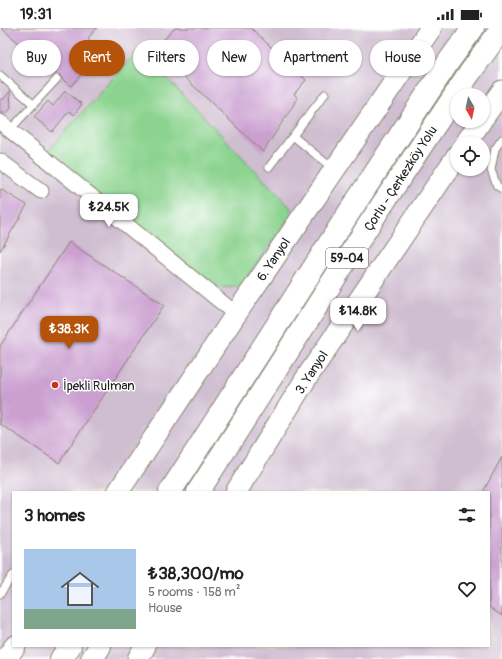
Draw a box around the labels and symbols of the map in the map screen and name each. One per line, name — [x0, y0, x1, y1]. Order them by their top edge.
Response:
north arrow — [450, 88, 490, 128]
street label: Çorlu - Çerkezköy Yolu — [361, 123, 441, 234]
pin: ₺24.5K — [76, 194, 142, 228]
street label: 6. Yanyol — [254, 235, 294, 284]
road number: 59-04 — [326, 248, 368, 268]
pin: ₺14.8K — [325, 298, 391, 332]
pin: ₺38.3K — [36, 316, 102, 350]
street label: 3. Yanyol — [292, 348, 332, 397]
place label: İpekli Rulman — [63, 378, 135, 394]
marker: İpekli Rulman — [50, 380, 60, 390]

